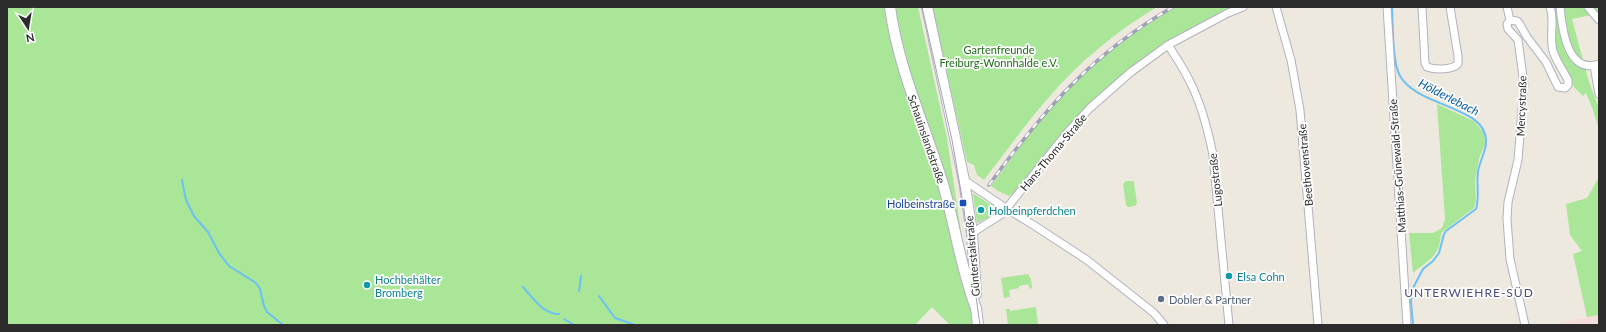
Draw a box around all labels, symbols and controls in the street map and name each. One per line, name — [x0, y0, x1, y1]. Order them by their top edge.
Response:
north arrow — [8, 8, 48, 48]
text: N — [25, 31, 36, 46]
park label: Gartenfreunde Freiburg-Wonnhalde e.V. — [940, 43, 1058, 69]
water label: Hölderlebach — [1416, 75, 1482, 119]
street label: Mercystraße — [1513, 75, 1529, 137]
street label: Schauinslandstraße — [906, 93, 948, 185]
street label: Matthias-Grünewald-Straße — [1386, 98, 1408, 233]
street label: Hans-Thoma-Straße — [1017, 111, 1089, 193]
street label: Beethovenstraße — [1295, 123, 1315, 207]
street label: Lugostraße — [1206, 152, 1224, 207]
place label: Holbeinstraße — [887, 197, 955, 210]
marker: Holbeinstraße — [958, 198, 968, 208]
place label: Holbeinpferdchen — [989, 204, 1076, 217]
marker: Holbeinpferdchen — [976, 205, 986, 215]
street label: Günterstalstraße — [962, 215, 982, 297]
place label: Elsa Cohn — [1237, 270, 1285, 283]
marker: Elsa Cohn — [1224, 271, 1234, 281]
place label: Hochbehälter Bromberg — [375, 273, 441, 299]
marker: Hochbehälter Bromberg — [362, 280, 372, 290]
district label: UNTERWIEHRE-SÜD — [1404, 285, 1534, 300]
place label: Dobler & Partner — [1169, 293, 1251, 306]
marker: Dobler & Partner — [1156, 294, 1166, 304]

